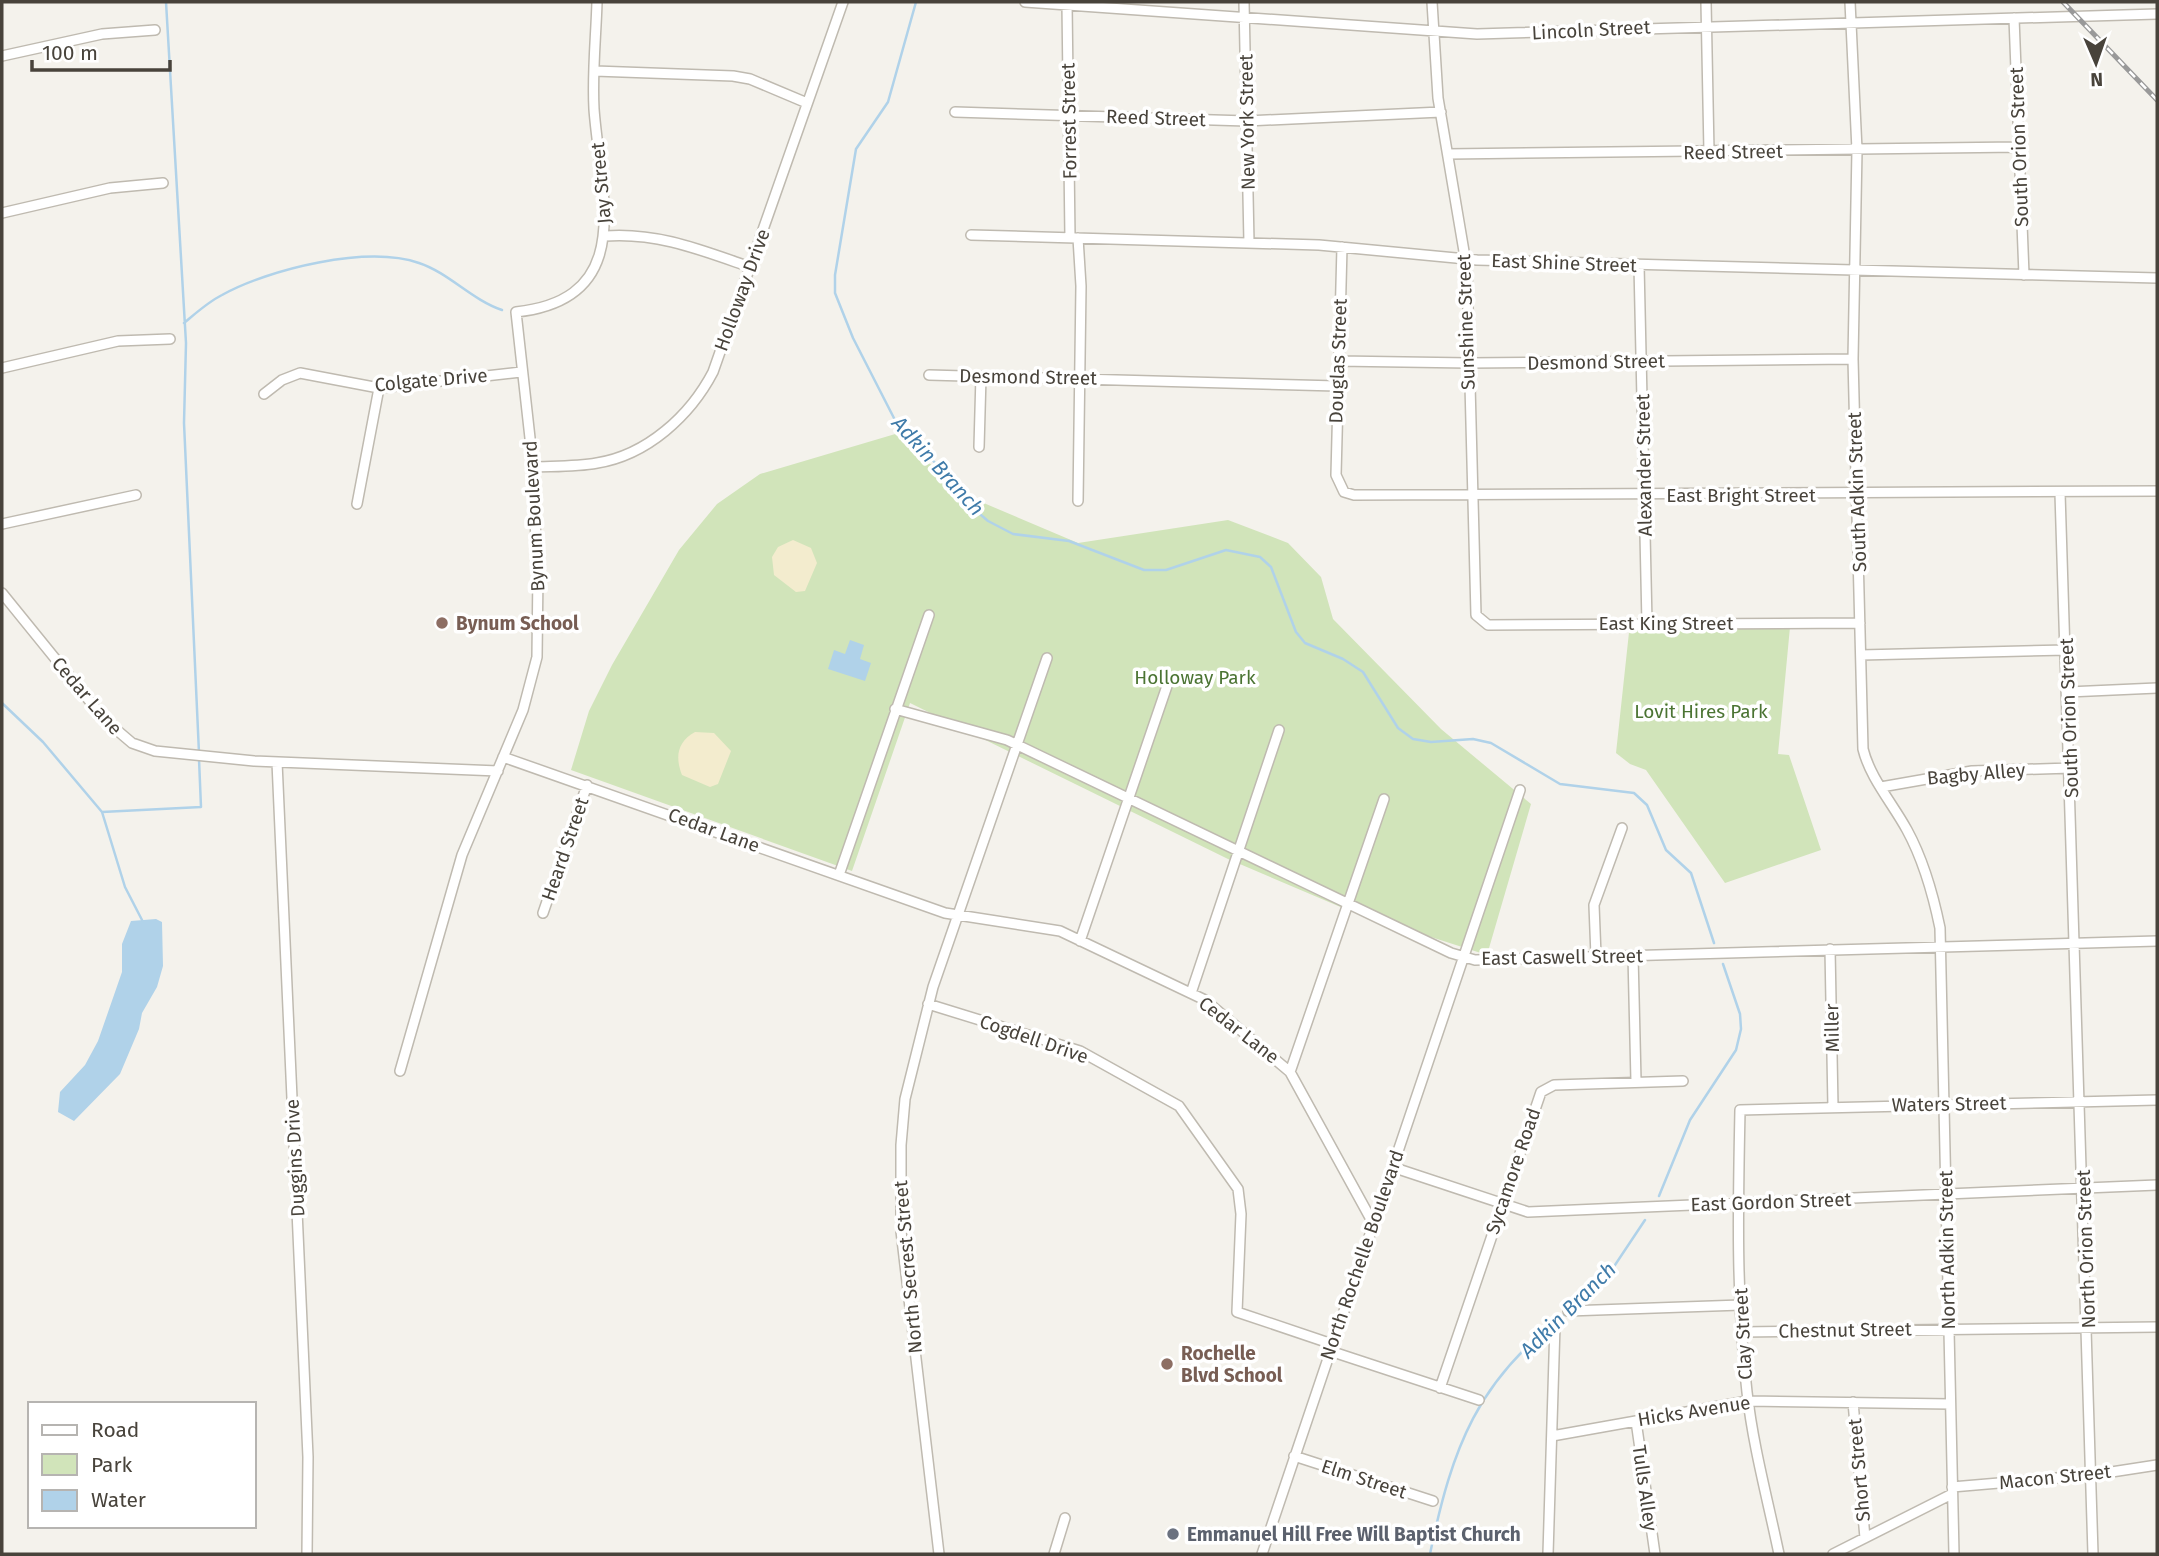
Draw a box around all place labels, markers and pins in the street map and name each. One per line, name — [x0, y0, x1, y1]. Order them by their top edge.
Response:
place label: Bynum School — [456, 612, 579, 635]
marker: Bynum School — [434, 615, 450, 631]
place label: Rochelle Blvd School — [1181, 1342, 1283, 1387]
marker: Rochelle Blvd School — [1159, 1356, 1175, 1372]
place label: Emmanuel Hill Free Will Baptist Church — [1187, 1523, 1521, 1546]
marker: Emmanuel Hill Free Will Baptist Church — [1165, 1526, 1181, 1542]

